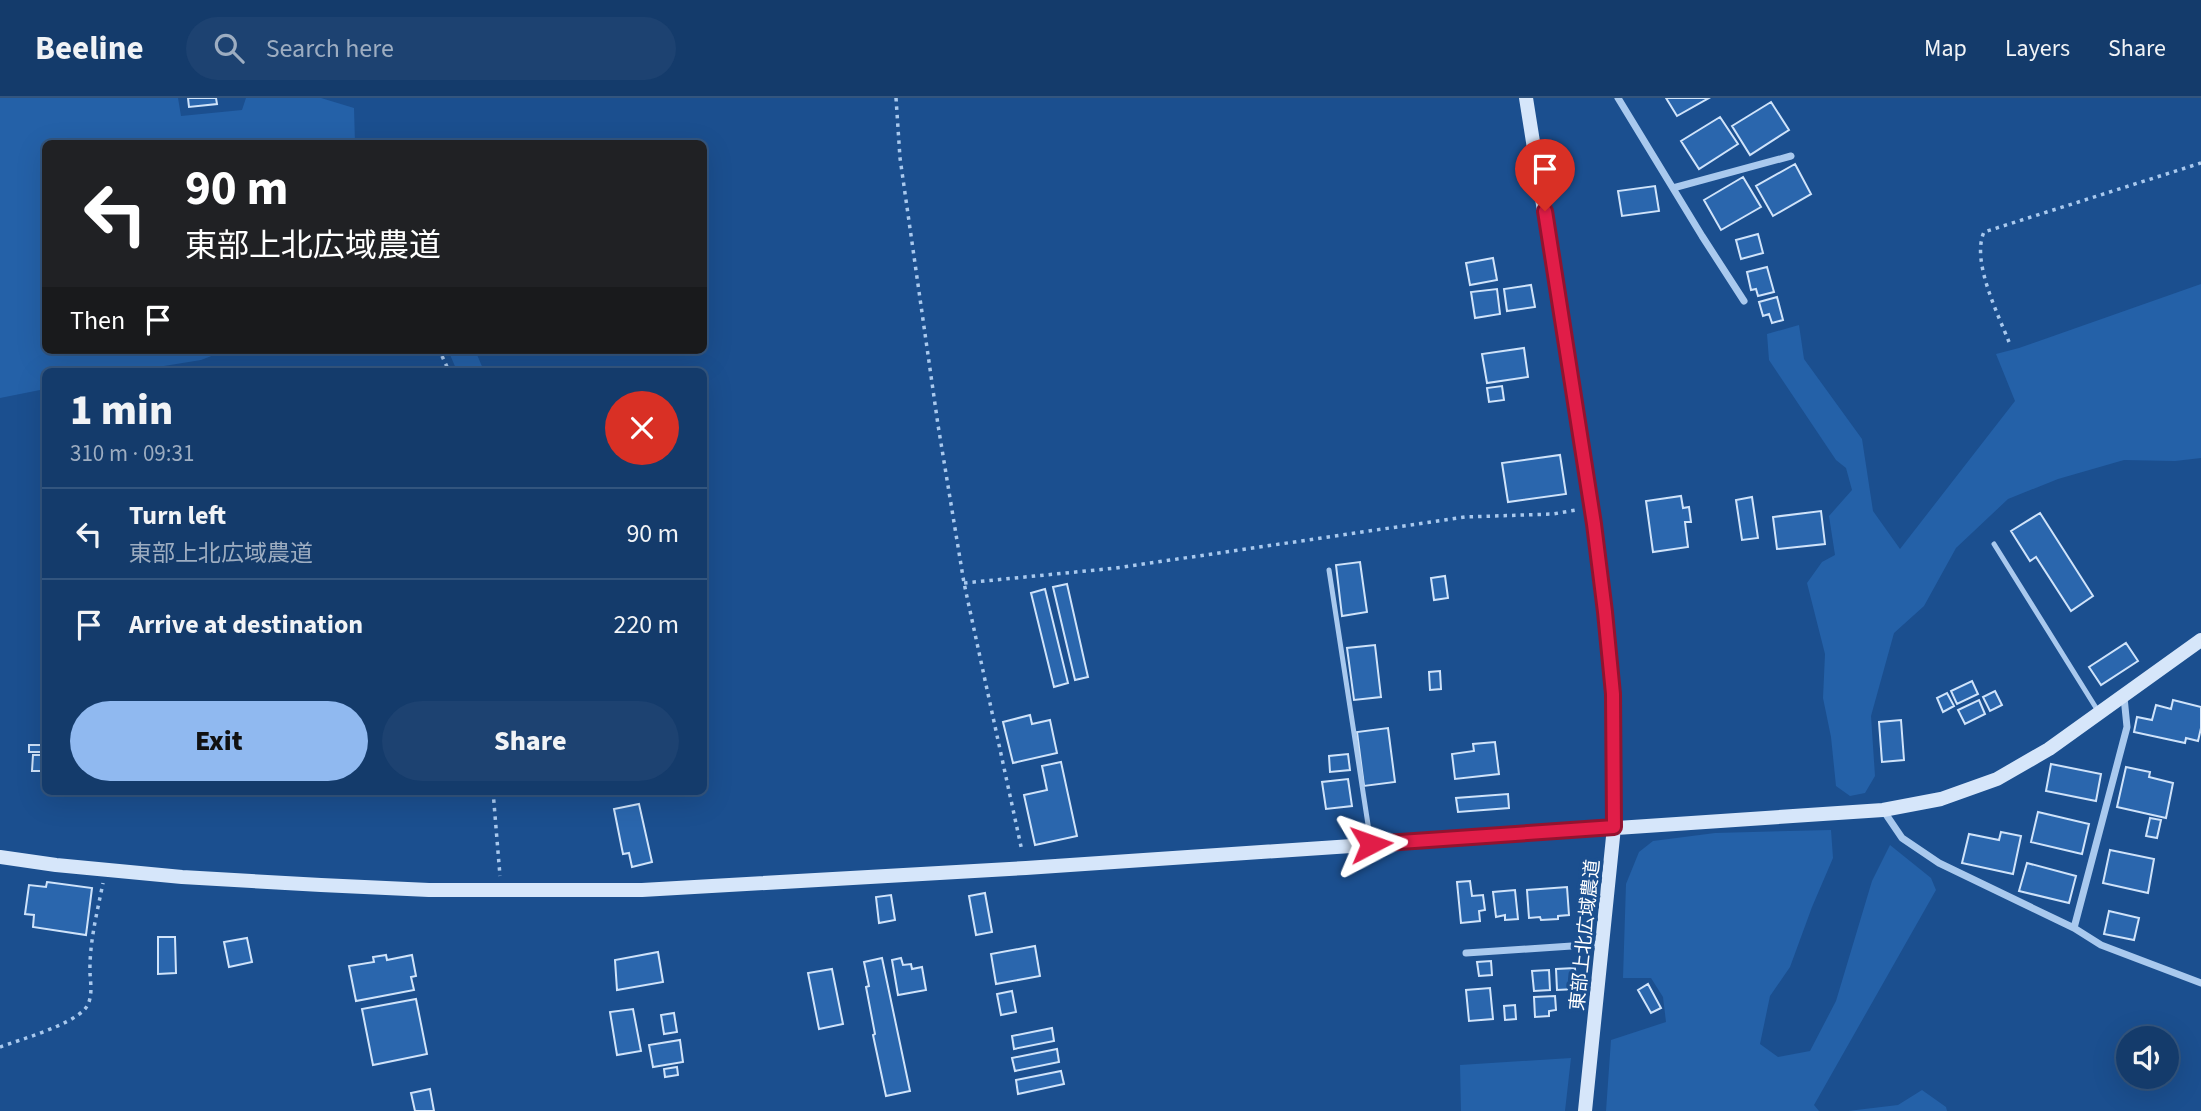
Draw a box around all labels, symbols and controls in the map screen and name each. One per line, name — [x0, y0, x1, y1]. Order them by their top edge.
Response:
search box — [186, 17, 676, 80]
text: Beeline — [35, 25, 144, 72]
icon: search — [210, 29, 248, 67]
text: Search here — [266, 30, 394, 67]
text: Map — [1924, 31, 1967, 66]
text: Layers — [2005, 31, 2070, 66]
text: Share — [2108, 31, 2166, 66]
pin — [1515, 139, 1575, 211]
icon: arrive — [1526, 150, 1564, 188]
text: 90 m — [185, 154, 289, 224]
icon: left — [70, 168, 161, 259]
text: 東部上北広域農道 — [185, 223, 441, 269]
icon: arrive — [139, 301, 177, 339]
text: Then — [70, 302, 125, 339]
text: 1 min — [70, 381, 173, 441]
button: close — [605, 391, 679, 465]
text: 310 m · 09:31 — [70, 437, 194, 470]
text: Turn left — [129, 497, 226, 534]
icon: left — [70, 515, 108, 553]
text: 90 m — [626, 515, 679, 552]
text: 東部上北広域農道 — [129, 537, 313, 570]
icon: arrive — [70, 606, 108, 644]
text: Arrive at destination — [129, 606, 363, 643]
text: 220 m — [613, 606, 679, 643]
button: Exit — [70, 701, 368, 781]
button: Share — [382, 701, 679, 781]
position arrow — [1334, 807, 1408, 881]
street label: 東部上北広域農道 — [1564, 858, 1607, 1012]
map controls — [2116, 1026, 2179, 1089]
button: sound — [2116, 1026, 2179, 1089]

